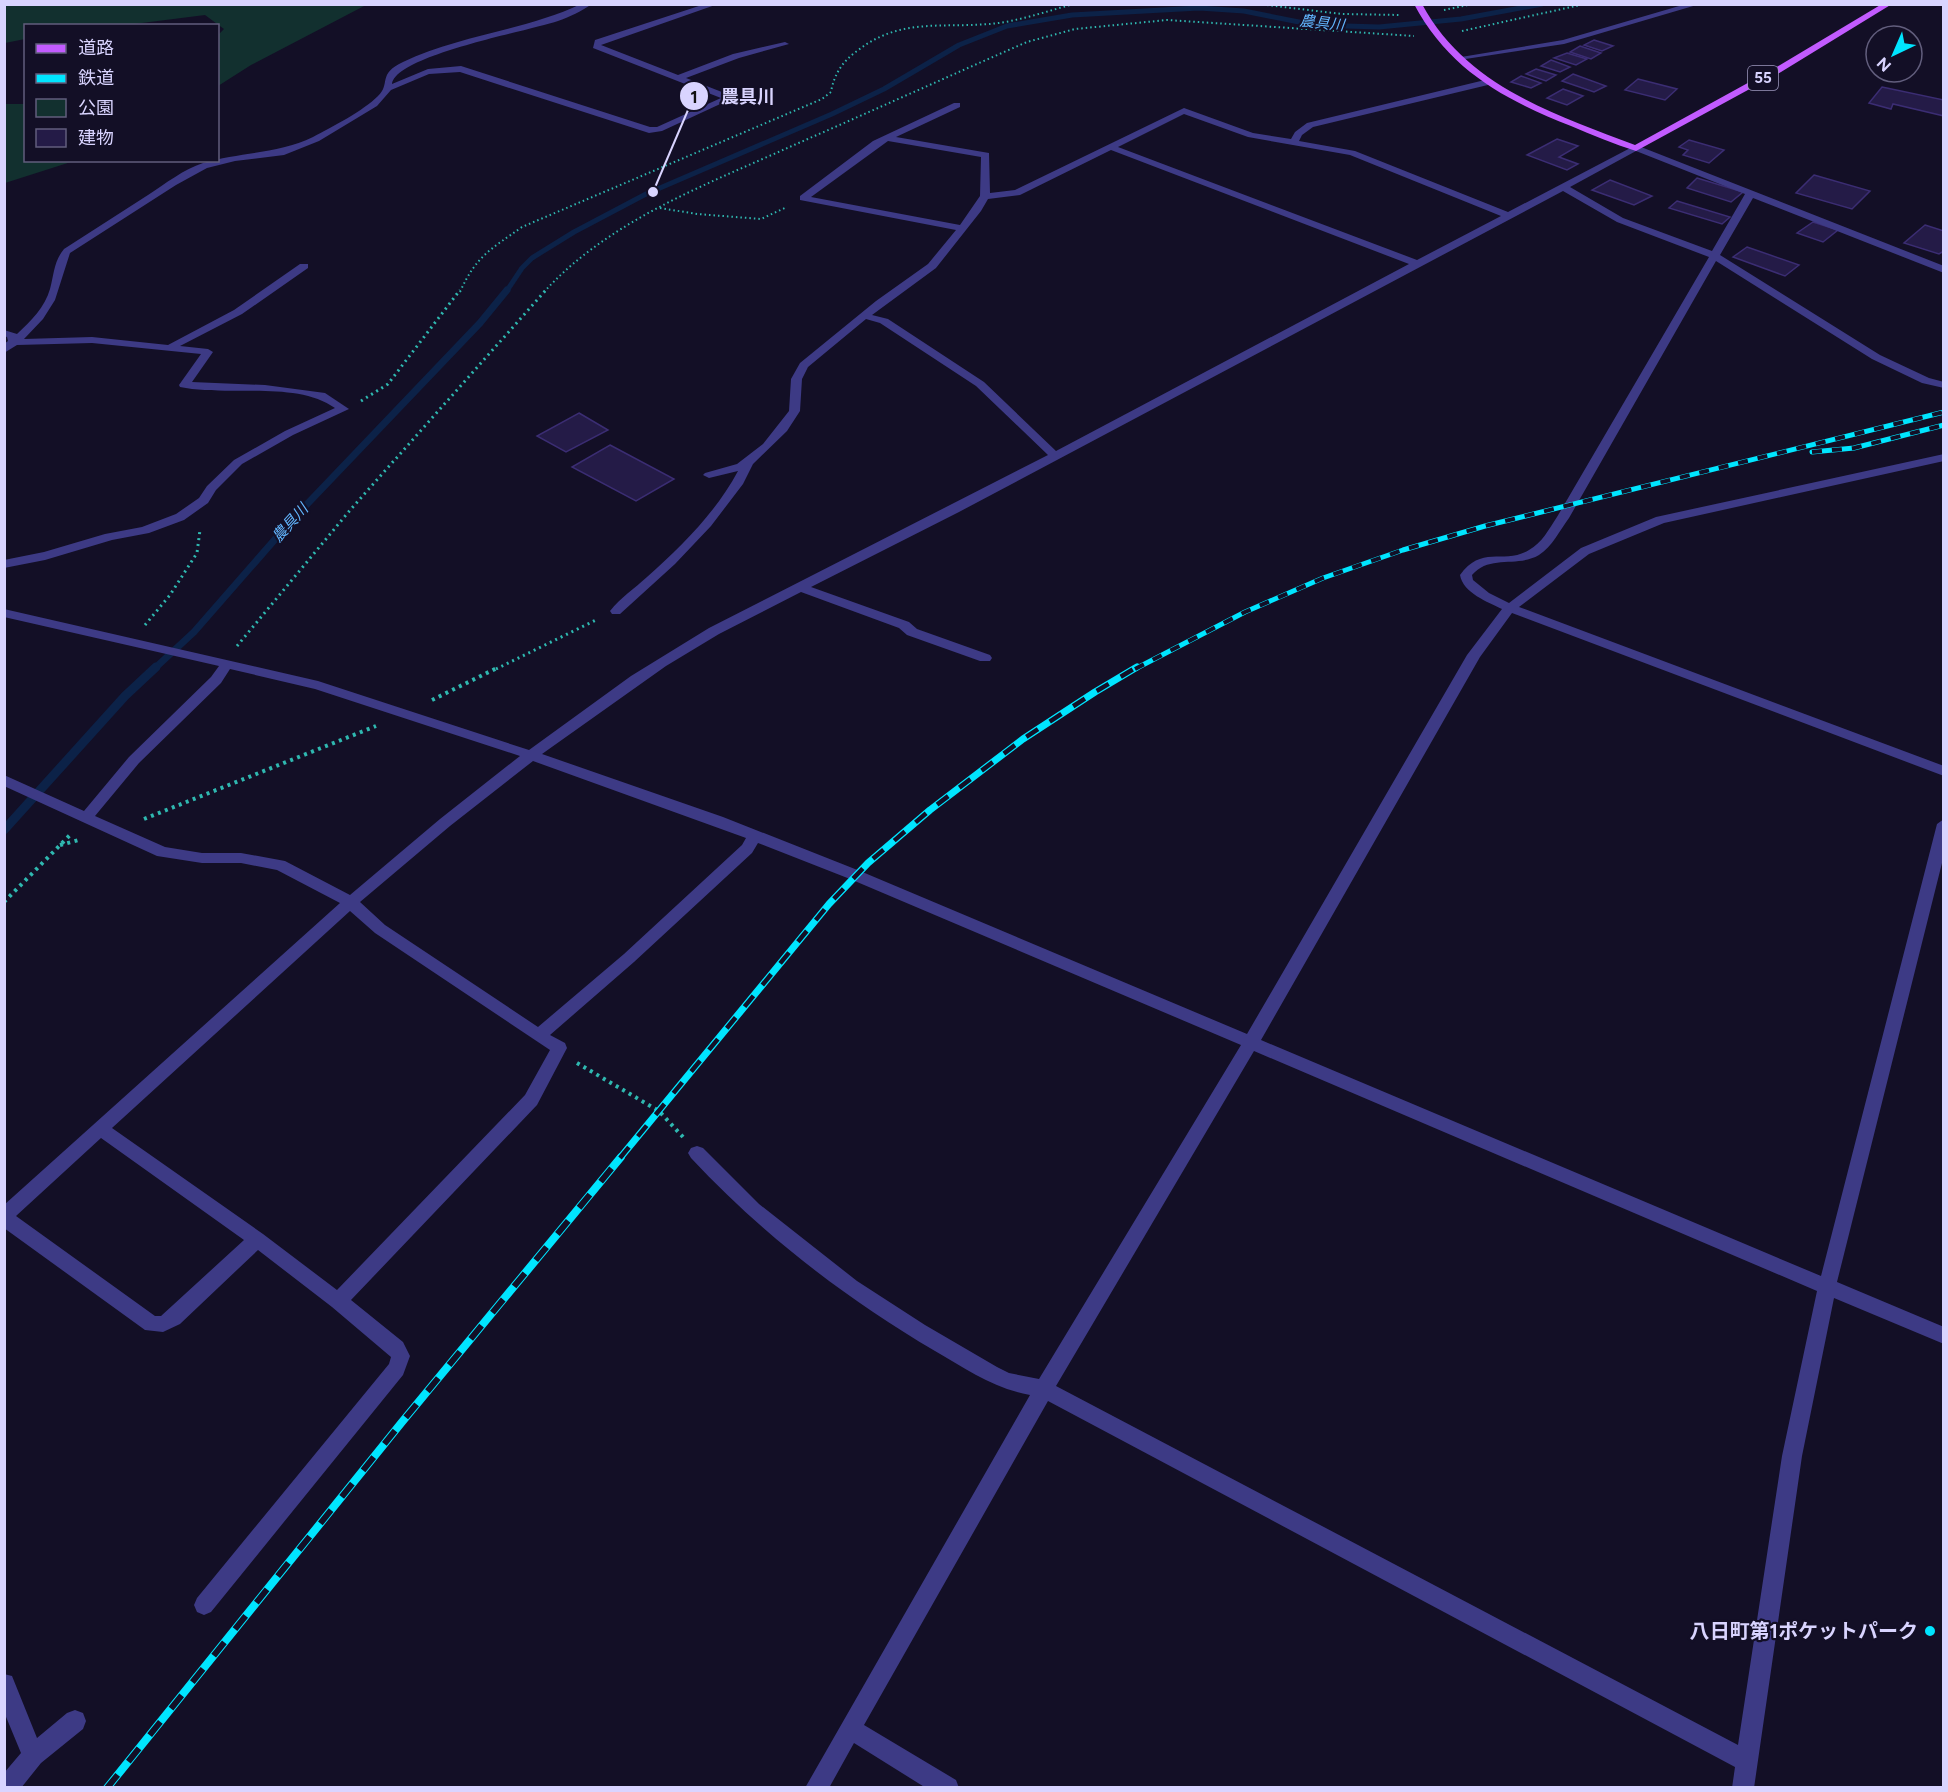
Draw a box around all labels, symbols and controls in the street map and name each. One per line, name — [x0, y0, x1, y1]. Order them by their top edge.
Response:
water label: 農具川 — [1299, 12, 1347, 35]
legend — [24, 24, 219, 162]
north arrow — [1864, 24, 1924, 84]
text: 道路 — [78, 37, 114, 59]
text: N — [1873, 53, 1895, 76]
road number: 55 — [1748, 66, 1778, 90]
text: 鉄道 — [78, 67, 114, 89]
callout: 農具川 — [679, 78, 787, 114]
text: 1 — [690, 86, 698, 108]
text: 農具川 — [721, 86, 775, 108]
text: 公園 — [78, 97, 114, 119]
text: 建物 — [78, 127, 114, 149]
water label: 農具川 — [268, 499, 313, 546]
place label: 八日町第1ポケットパーク — [1690, 1619, 1918, 1643]
marker: 八日町第1ポケットパーク — [1923, 1624, 1937, 1638]

